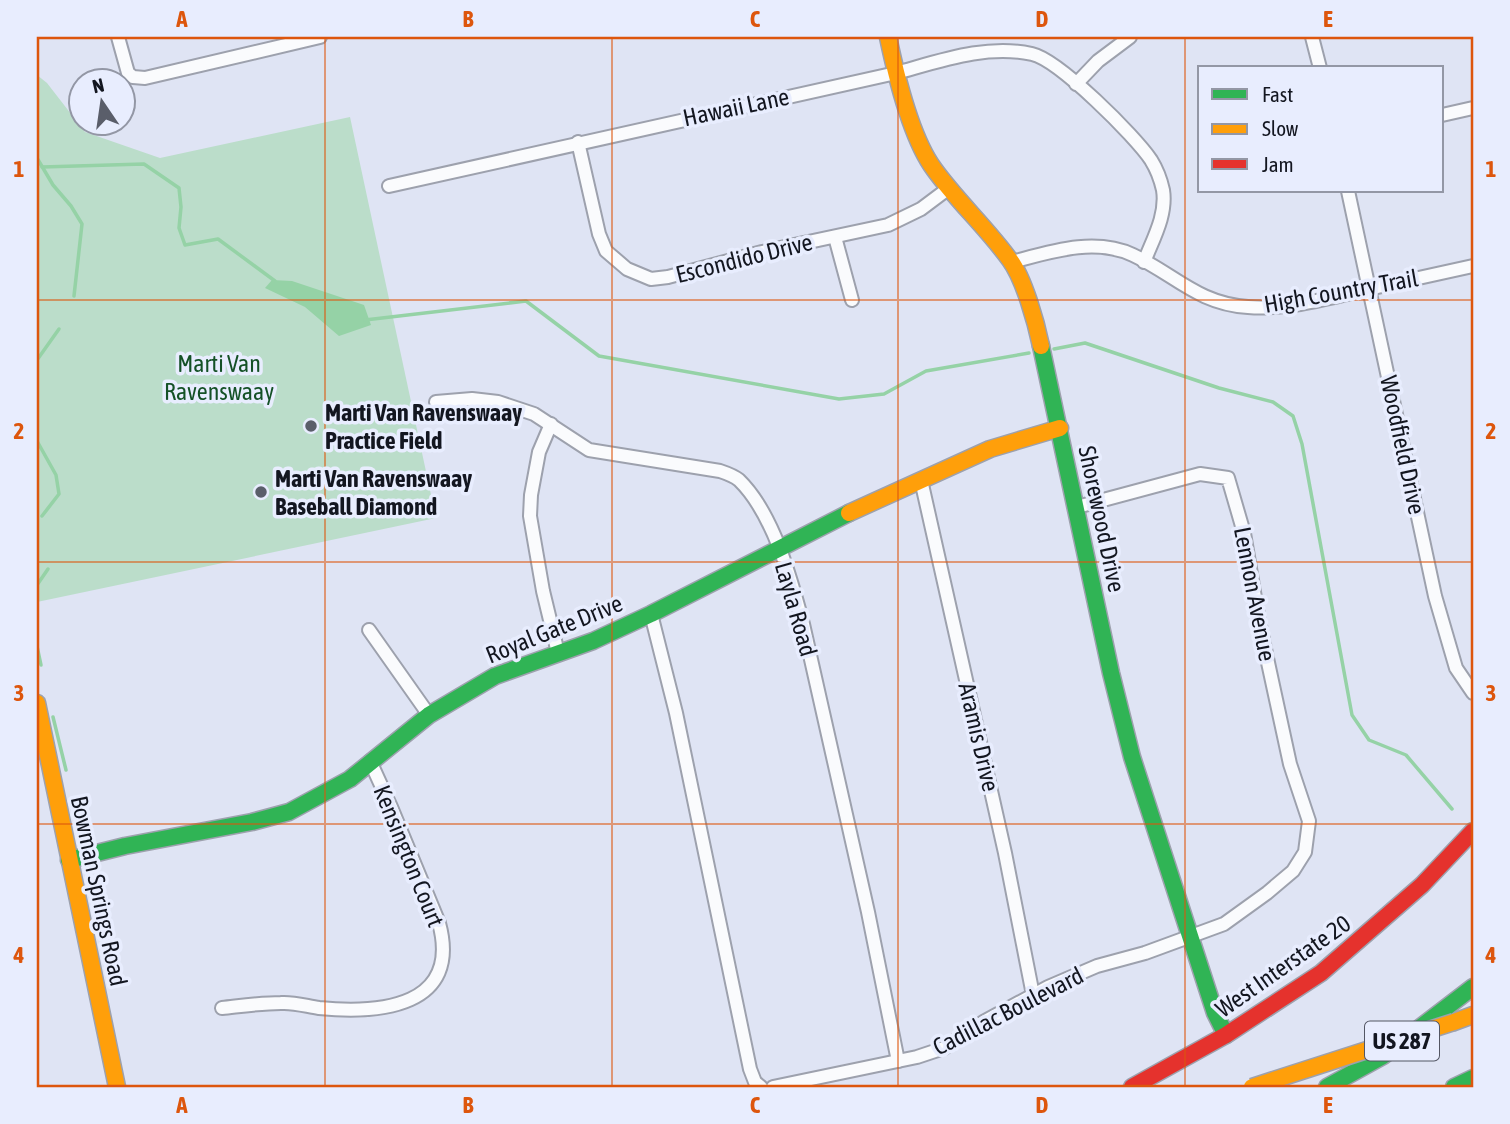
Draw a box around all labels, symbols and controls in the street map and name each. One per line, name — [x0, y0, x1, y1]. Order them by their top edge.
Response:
text: A — [175, 6, 188, 32]
text: B — [463, 6, 474, 32]
text: C — [750, 6, 761, 32]
text: D — [1036, 6, 1049, 32]
text: E — [1323, 6, 1333, 32]
north arrow — [66, 66, 136, 136]
legend — [1198, 66, 1444, 192]
text: N — [90, 73, 106, 97]
text: Fast — [1262, 82, 1293, 106]
street label: Hawaii Lane — [681, 83, 791, 131]
text: Slow — [1262, 116, 1299, 140]
text: Jam — [1262, 152, 1294, 176]
text: 1 — [14, 156, 25, 182]
text: 1 — [1486, 156, 1497, 182]
street label: Escondido Drive — [673, 228, 815, 288]
street label: High Country Trail — [1262, 264, 1421, 318]
park label: Marti Van Ravenswaay — [164, 350, 274, 405]
street label: Woodfield Drive — [1375, 373, 1431, 517]
place label: Marti Van Ravenswaay Practice Field — [325, 399, 522, 454]
text: 2 — [14, 418, 24, 444]
marker: Marti Van Ravenswaay Practice Field — [303, 418, 319, 434]
text: 2 — [1486, 418, 1496, 444]
street label: Shorewood Drive — [1073, 443, 1131, 595]
place label: Marti Van Ravenswaay Baseball Diamond — [275, 465, 472, 520]
marker: Marti Van Ravenswaay Baseball Diamond — [253, 484, 269, 500]
street label: Lennon Avenue — [1229, 525, 1281, 663]
street label: Layla Road — [770, 559, 822, 659]
street label: Royal Gate Drive — [482, 589, 626, 669]
text: 3 — [14, 680, 24, 706]
street label: Aramis Drive — [953, 680, 1005, 794]
text: 3 — [1486, 680, 1496, 706]
street label: Kensington Court — [368, 781, 450, 931]
street label: Bowman Springs Road — [66, 793, 132, 989]
street label: West Interstate 20 — [1210, 909, 1356, 1023]
text: 4 — [13, 942, 25, 968]
text: 4 — [1485, 942, 1497, 968]
street label: Cadillac Boulevard — [928, 961, 1088, 1061]
road number: US 287 — [1365, 1022, 1439, 1060]
text: A — [175, 1092, 188, 1118]
text: B — [463, 1092, 474, 1118]
text: C — [750, 1092, 761, 1118]
text: D — [1036, 1092, 1049, 1118]
text: E — [1323, 1092, 1333, 1118]

